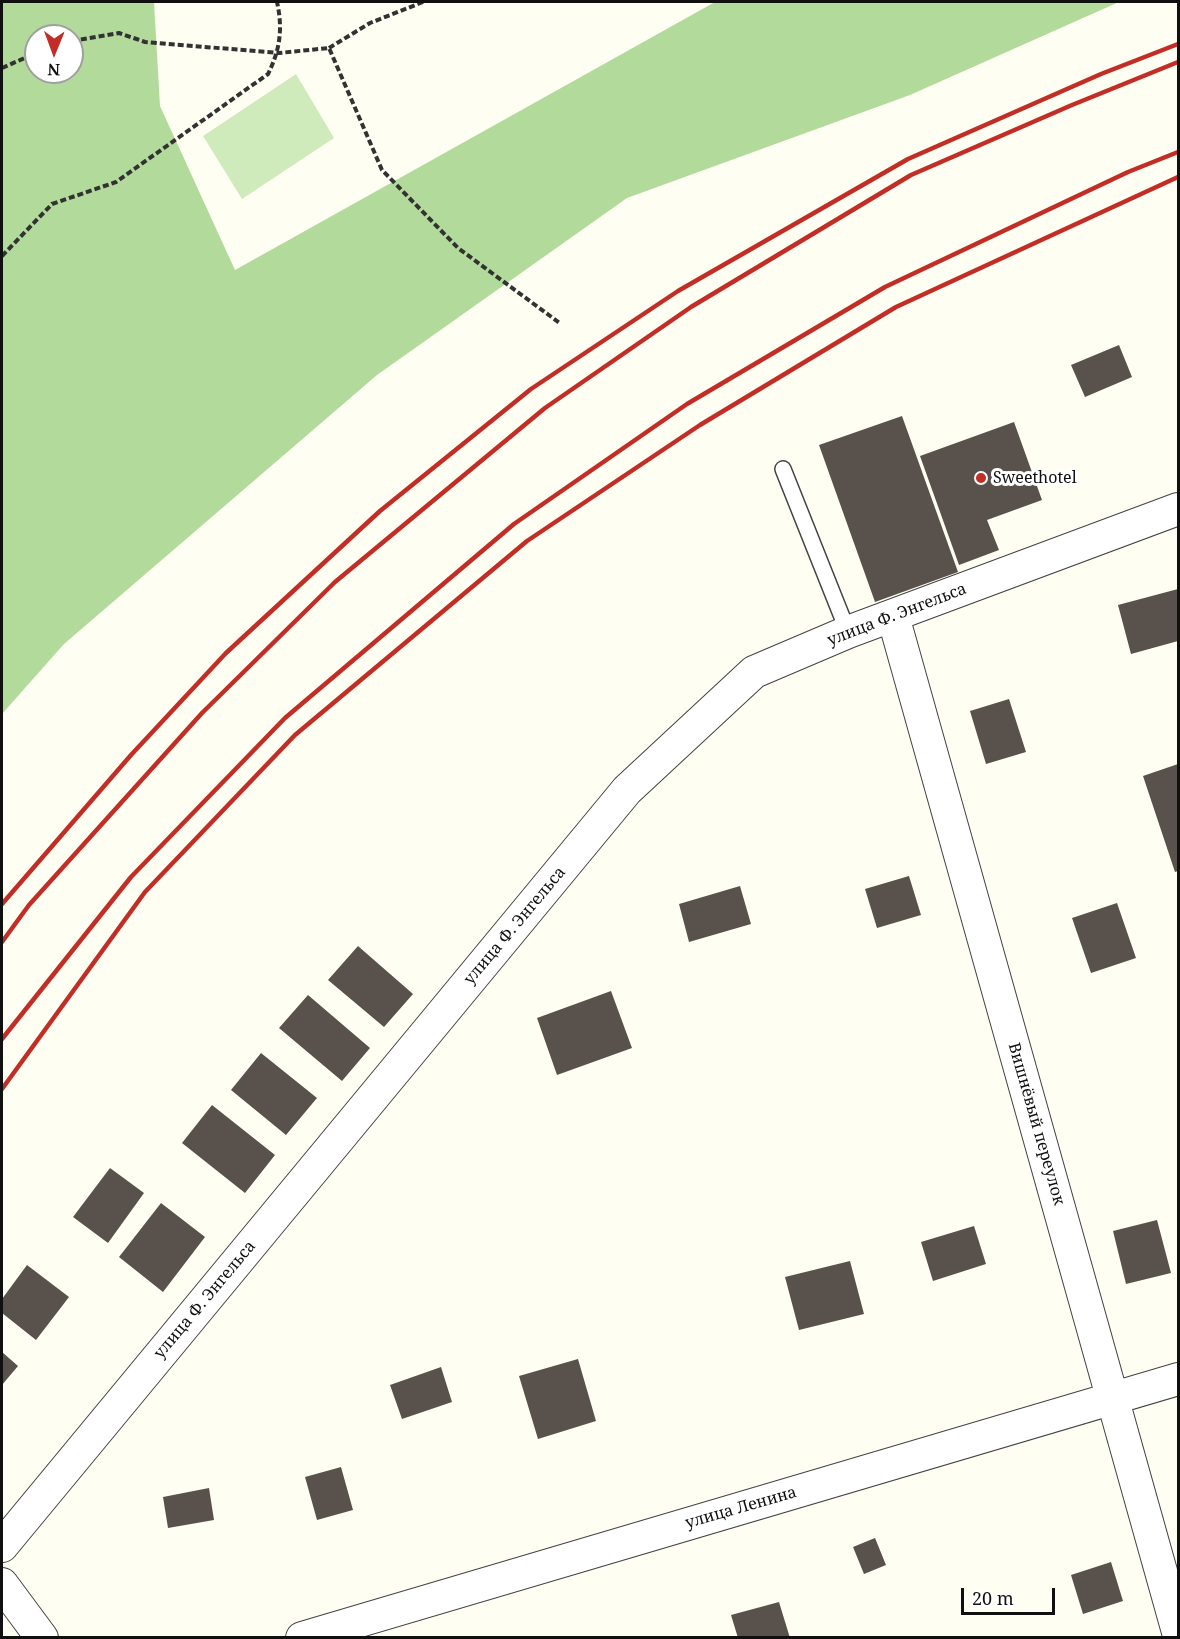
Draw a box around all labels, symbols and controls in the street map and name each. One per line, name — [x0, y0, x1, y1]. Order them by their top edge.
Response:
north arrow — [24, 24, 84, 84]
text: N — [47, 59, 60, 81]
place label: Sweethotel — [993, 468, 1077, 488]
marker: Sweethotel — [974, 471, 988, 485]
street label: улица Ф. Энгельса — [825, 580, 969, 650]
street label: улица Ф. Энгельса — [460, 863, 570, 989]
street label: Вишнёвый переулок — [1004, 1041, 1068, 1207]
street label: улица Ф. Энгельса — [150, 1237, 260, 1363]
street label: улица Ленина — [683, 1483, 799, 1533]
scale bar — [964, 1576, 1058, 1614]
text: 20 m — [972, 1586, 1014, 1610]

